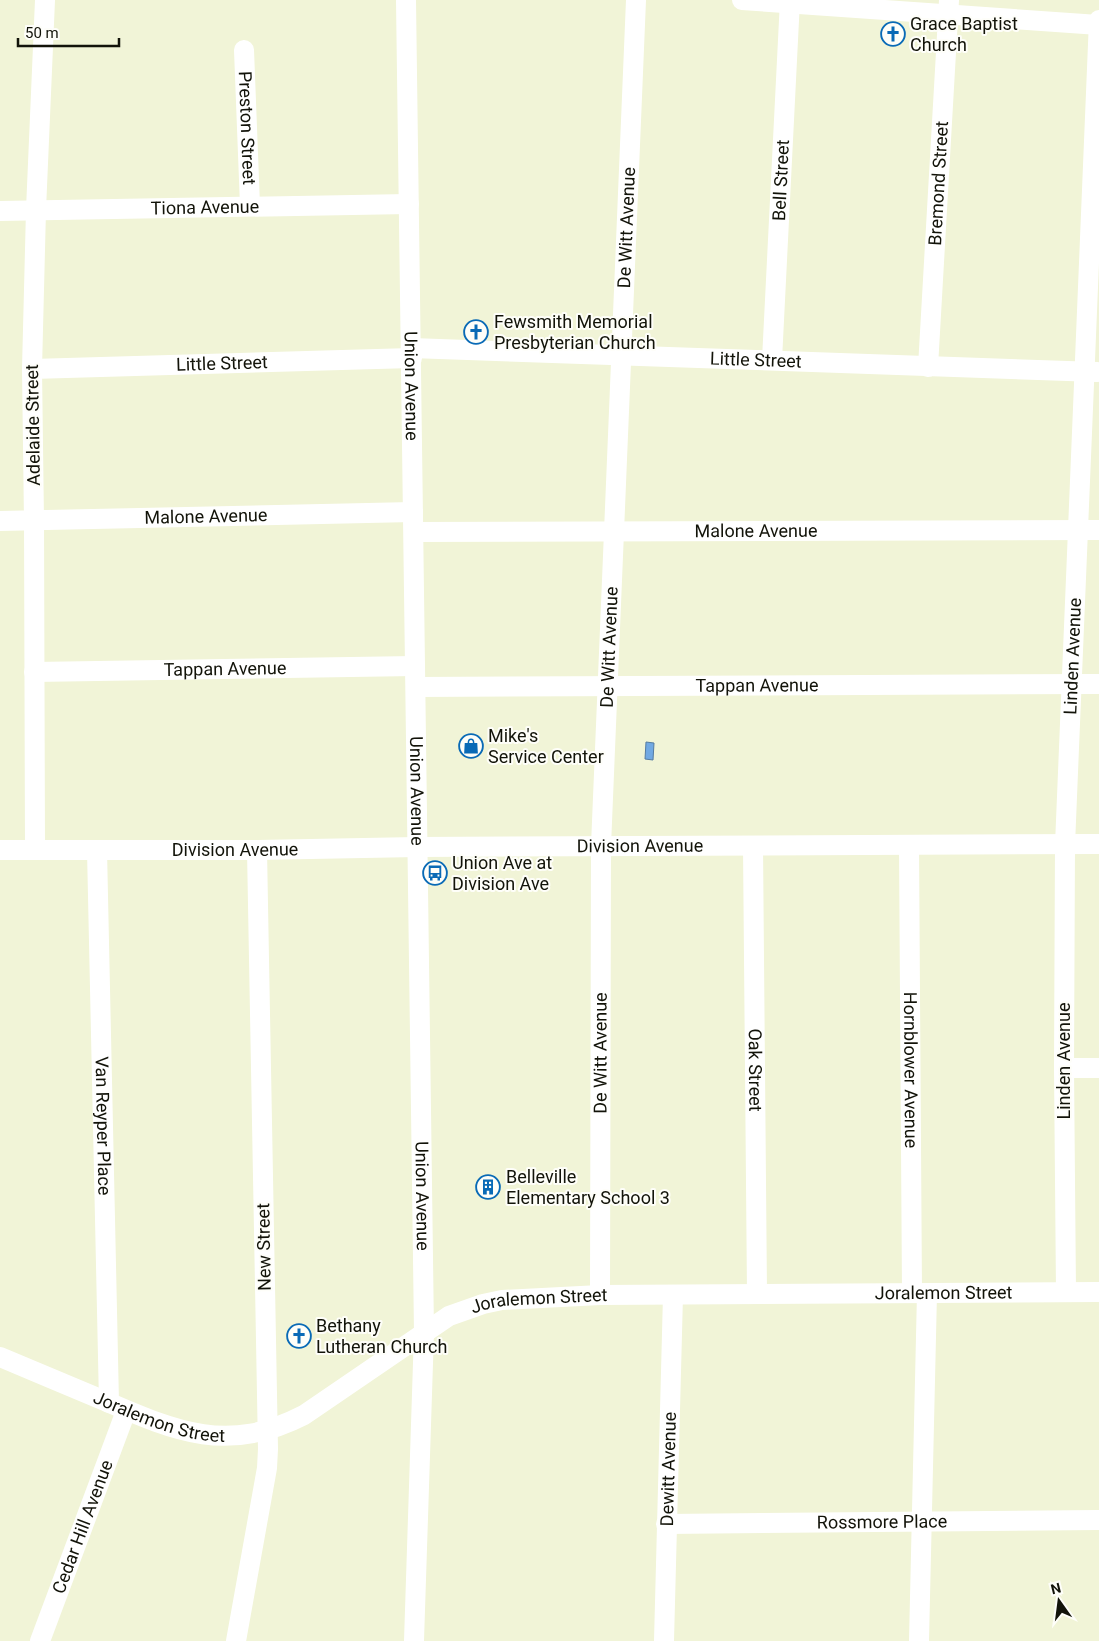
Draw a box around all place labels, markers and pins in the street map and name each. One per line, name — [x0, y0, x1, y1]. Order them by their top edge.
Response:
place label: Grace Baptist Church — [910, 13, 1018, 55]
church icon: Grace Baptist Church — [880, 21, 906, 47]
place label: Fewsmith Memorial Presbyterian Church — [494, 311, 656, 353]
church icon: Fewsmith Memorial Presbyterian Church — [463, 319, 489, 345]
place label: Mike's Service Center — [488, 725, 604, 767]
shop icon: Mike's Service Center — [458, 733, 484, 759]
place label: Union Ave at Division Ave — [452, 852, 552, 894]
bus stop icon: Union Ave at Division Ave — [422, 860, 448, 886]
place label: Belleville Elementary School 3 — [506, 1166, 670, 1208]
building icon: Belleville Elementary School 3 — [475, 1174, 501, 1200]
place label: Bethany Lutheran Church — [316, 1315, 447, 1357]
church icon: Bethany Lutheran Church — [286, 1323, 312, 1349]

